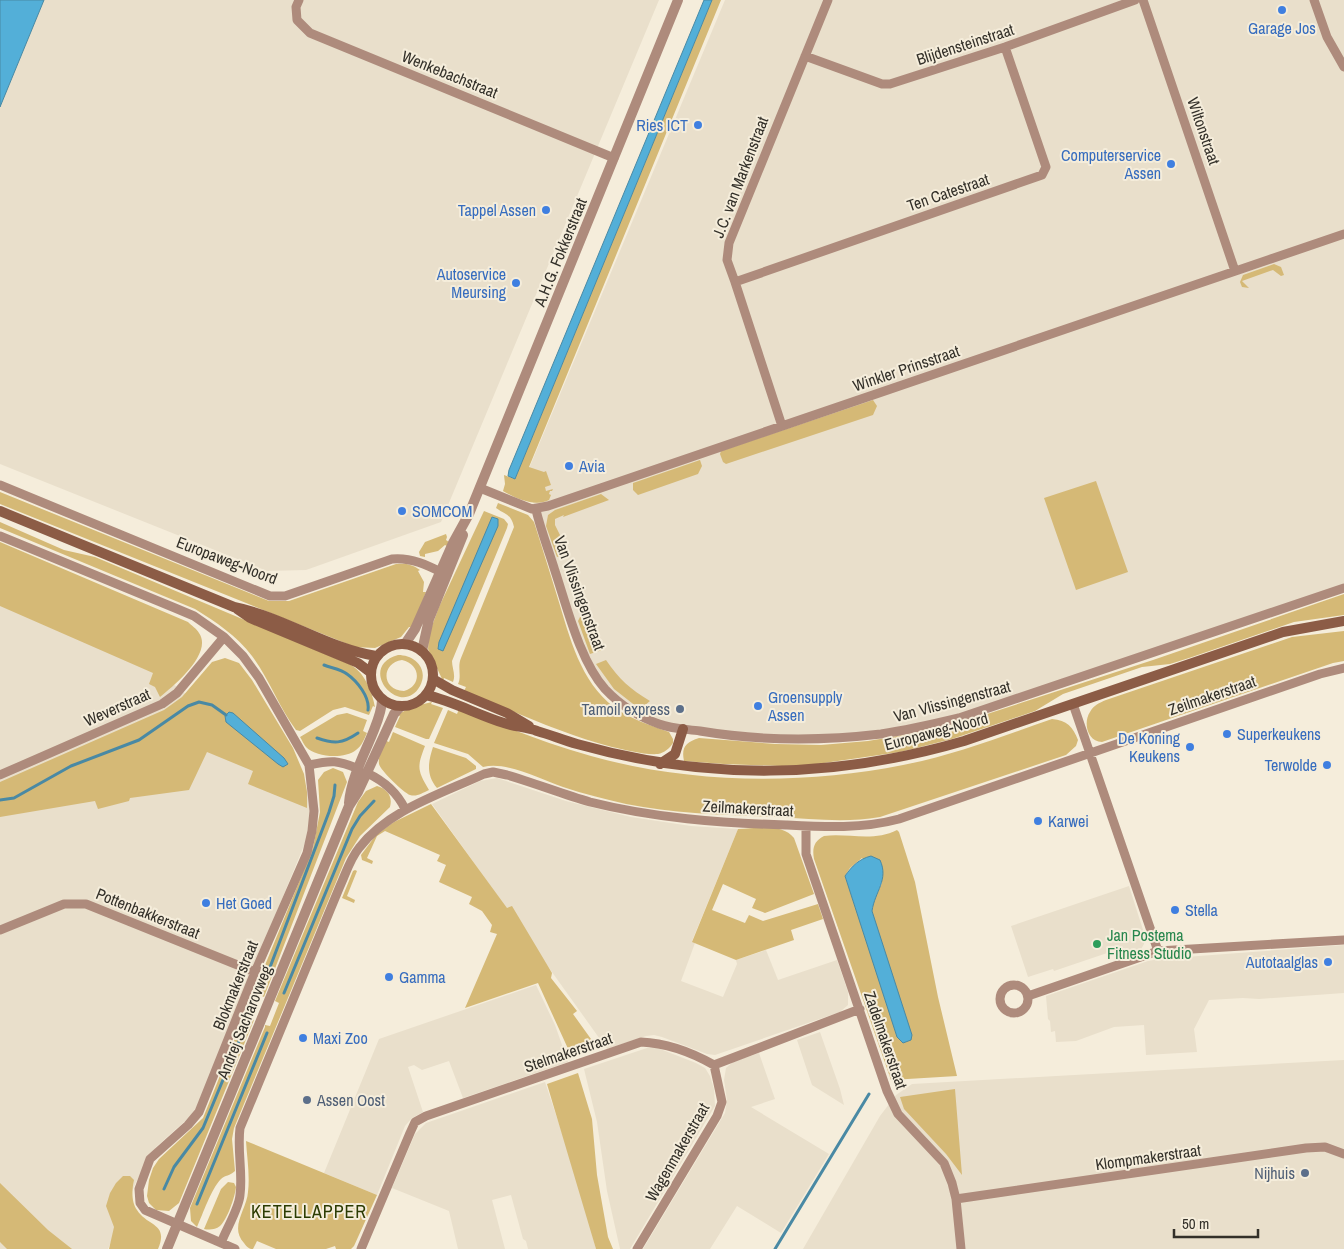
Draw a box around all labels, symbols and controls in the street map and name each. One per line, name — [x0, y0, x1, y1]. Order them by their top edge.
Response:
marker: Garage Jos — [1276, 4, 1288, 16]
place label: Garage Jos — [1248, 17, 1316, 39]
street label: Blijdensteinstraat — [913, 18, 1017, 70]
street label: Wenkebachstraat — [399, 45, 502, 103]
street label: Wiltonstraat — [1182, 94, 1226, 168]
street label: J.C. van Markenstraat — [707, 113, 773, 241]
place label: Ries ICT — [636, 114, 688, 136]
marker: Ries ICT — [692, 119, 704, 131]
place label: Computerservice Assen — [1061, 144, 1161, 184]
marker: Computerservice Assen — [1165, 158, 1177, 170]
street label: Ten Catestraat — [904, 168, 992, 216]
street label: A.H.G. Fokkerstraat — [528, 194, 592, 310]
place label: Tappel Assen — [458, 199, 536, 221]
marker: Tappel Assen — [540, 204, 552, 216]
place label: Autoservice Meursing — [436, 263, 507, 303]
marker: Autoservice Meursing — [510, 277, 522, 289]
street label: Winkler Prinsstraat — [850, 339, 963, 397]
place label: Avia — [578, 455, 606, 477]
marker: Avia — [563, 460, 575, 472]
place label: SOMCOM — [412, 500, 473, 522]
marker: SOMCOM — [396, 505, 408, 517]
street label: Europaweg-Noord — [173, 531, 281, 589]
street label: Van Vlissingenstraat — [549, 533, 611, 654]
street label: Zeilmakerstraat — [1165, 670, 1259, 720]
street label: Van Vlissingenstraat — [891, 675, 1013, 727]
street label: Weverstraat — [80, 682, 154, 731]
place label: Groensupply Assen — [767, 686, 843, 726]
place label: Tamoil express — [582, 698, 670, 720]
marker: Groensupply Assen — [752, 700, 764, 712]
marker: Tamoil express — [674, 703, 686, 715]
street label: Europaweg-Noord — [882, 707, 990, 755]
place label: Superkeukens — [1237, 723, 1321, 745]
place label: De Koning Keukens — [1118, 727, 1181, 767]
marker: Superkeukens — [1221, 728, 1233, 740]
marker: De Koning Keukens — [1184, 741, 1196, 753]
place label: Terwolde — [1265, 754, 1317, 776]
marker: Terwolde — [1321, 759, 1333, 771]
street label: Zeilmakerstraat — [702, 795, 794, 821]
place label: Karwei — [1048, 810, 1089, 832]
marker: Karwei — [1032, 815, 1044, 827]
street label: Pottenbakkerstraat — [93, 882, 203, 944]
place label: Het Goed — [216, 892, 272, 914]
marker: Het Goed — [200, 897, 212, 909]
place label: Stella — [1185, 899, 1219, 921]
marker: Stella — [1169, 904, 1181, 916]
place label: Jan Postema Fitness Studio — [1107, 924, 1192, 964]
street label: Blokmakerstraat — [207, 937, 263, 1033]
marker: Jan Postema Fitness Studio — [1091, 938, 1103, 950]
place label: Autotaalglas — [1245, 951, 1318, 973]
marker: Autotaalglas — [1322, 956, 1334, 968]
street label: Andrej Sacharovweg — [211, 961, 277, 1083]
place label: Gamma — [399, 966, 446, 988]
marker: Gamma — [383, 971, 395, 983]
street label: Zadelmakerstraat — [859, 988, 913, 1092]
place label: Maxi Zoo — [313, 1027, 368, 1049]
street label: Stelmakerstraat — [521, 1027, 615, 1077]
marker: Maxi Zoo — [297, 1032, 309, 1044]
place label: Assen Oost — [316, 1089, 385, 1111]
marker: Assen Oost — [301, 1094, 313, 1106]
street label: Wagenmakerstraat — [640, 1098, 714, 1205]
street label: Klompmakerstraat — [1094, 1139, 1203, 1175]
place label: Nijhuis — [1254, 1162, 1295, 1184]
marker: Nijhuis — [1299, 1167, 1311, 1179]
district label: KETELLAPPER — [251, 1199, 367, 1224]
scale bar — [1174, 1206, 1258, 1238]
text: 50 m — [1182, 1213, 1209, 1234]

